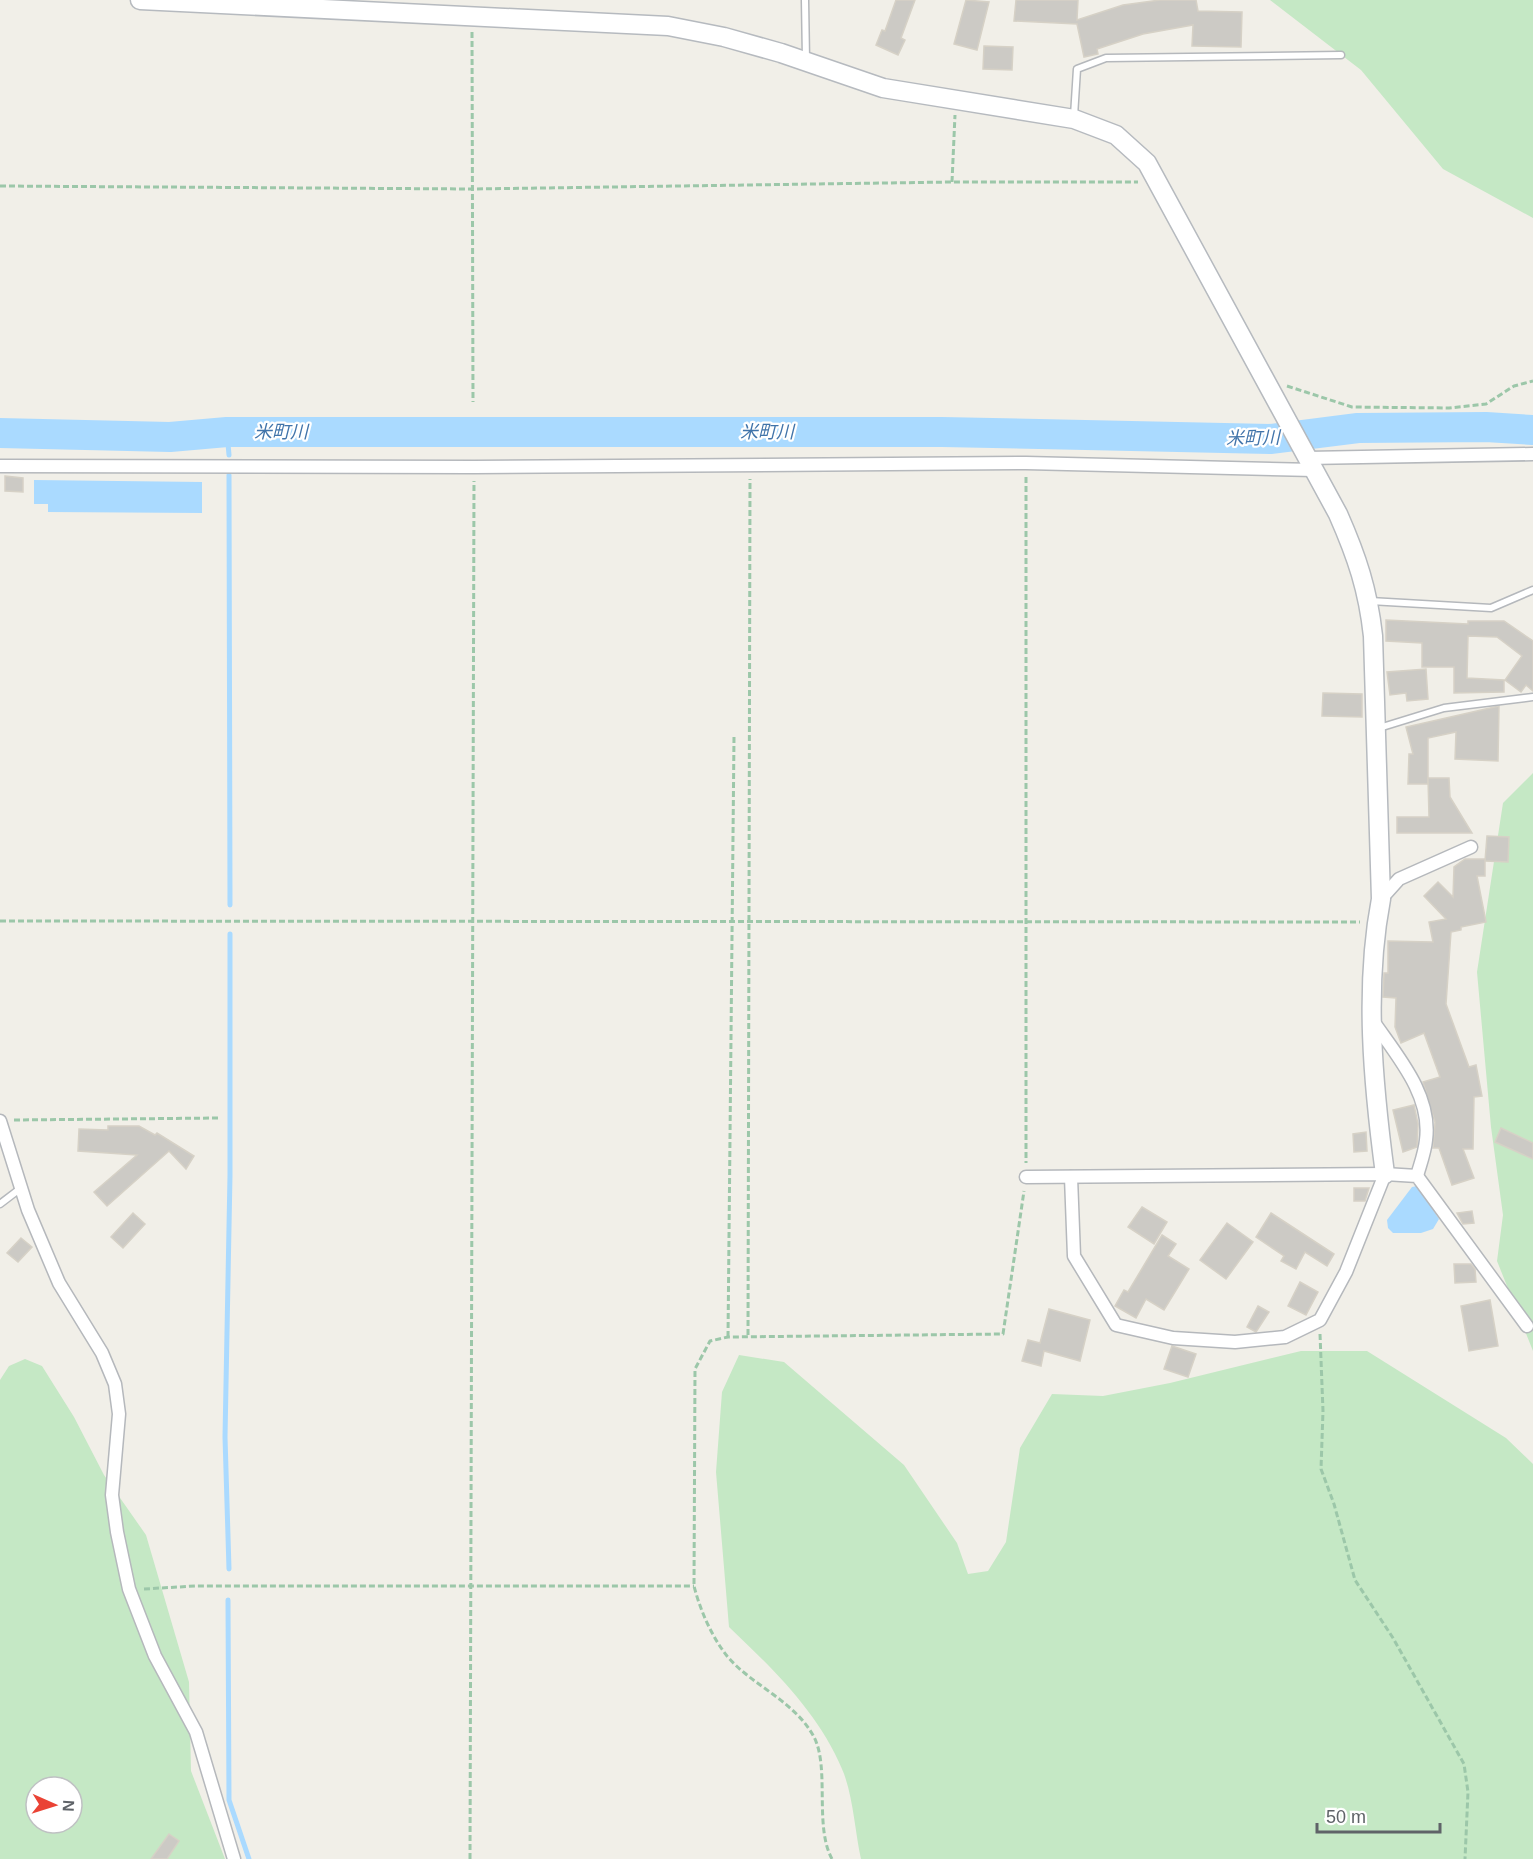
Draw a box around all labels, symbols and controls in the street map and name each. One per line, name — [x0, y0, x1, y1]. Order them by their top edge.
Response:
water label: 米町川 — [254, 422, 310, 442]
water label: 米町川 — [740, 422, 796, 442]
water label: 米町川 — [1226, 427, 1282, 448]
north arrow — [24, 1775, 84, 1835]
scale bar — [1317, 1796, 1440, 1834]
text: N — [60, 1800, 77, 1812]
text: 50 m — [1326, 1807, 1366, 1827]

